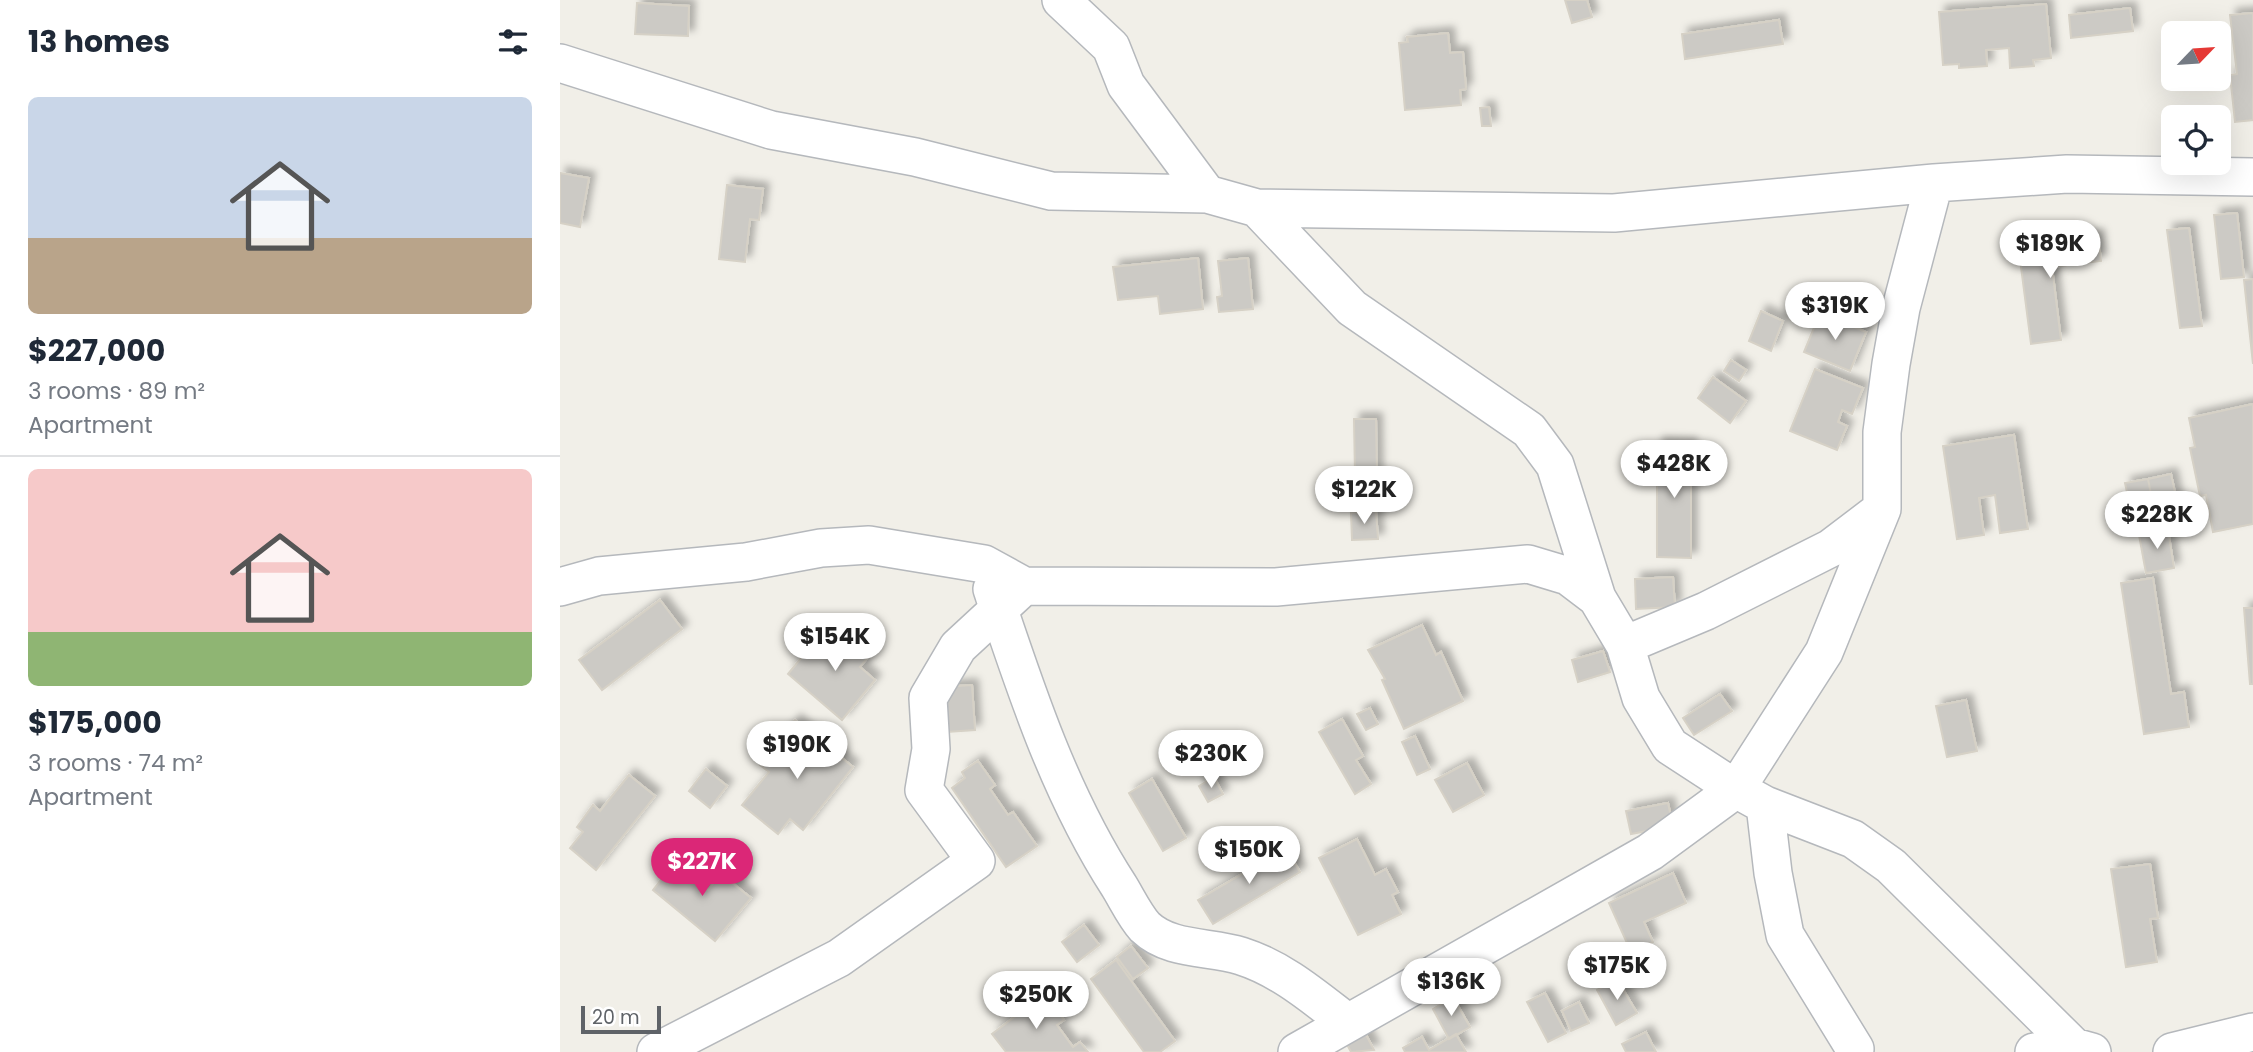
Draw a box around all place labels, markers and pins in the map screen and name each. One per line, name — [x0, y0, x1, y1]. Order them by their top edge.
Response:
pin: $189K — [2001, 220, 2099, 280]
pin: $319K — [1786, 282, 1884, 342]
pin: $428K — [1625, 440, 1723, 500]
pin: $122K — [1315, 466, 1413, 526]
pin: $228K — [2108, 491, 2206, 551]
pin: $154K — [786, 614, 884, 673]
pin: $190K — [748, 722, 846, 781]
pin: $230K — [1162, 730, 1260, 790]
pin: $150K — [1200, 826, 1298, 886]
pin: $227K — [653, 838, 751, 898]
pin: $175K — [1568, 942, 1666, 1002]
pin: $136K — [1402, 958, 1500, 1018]
pin: $250K — [987, 972, 1085, 1031]

